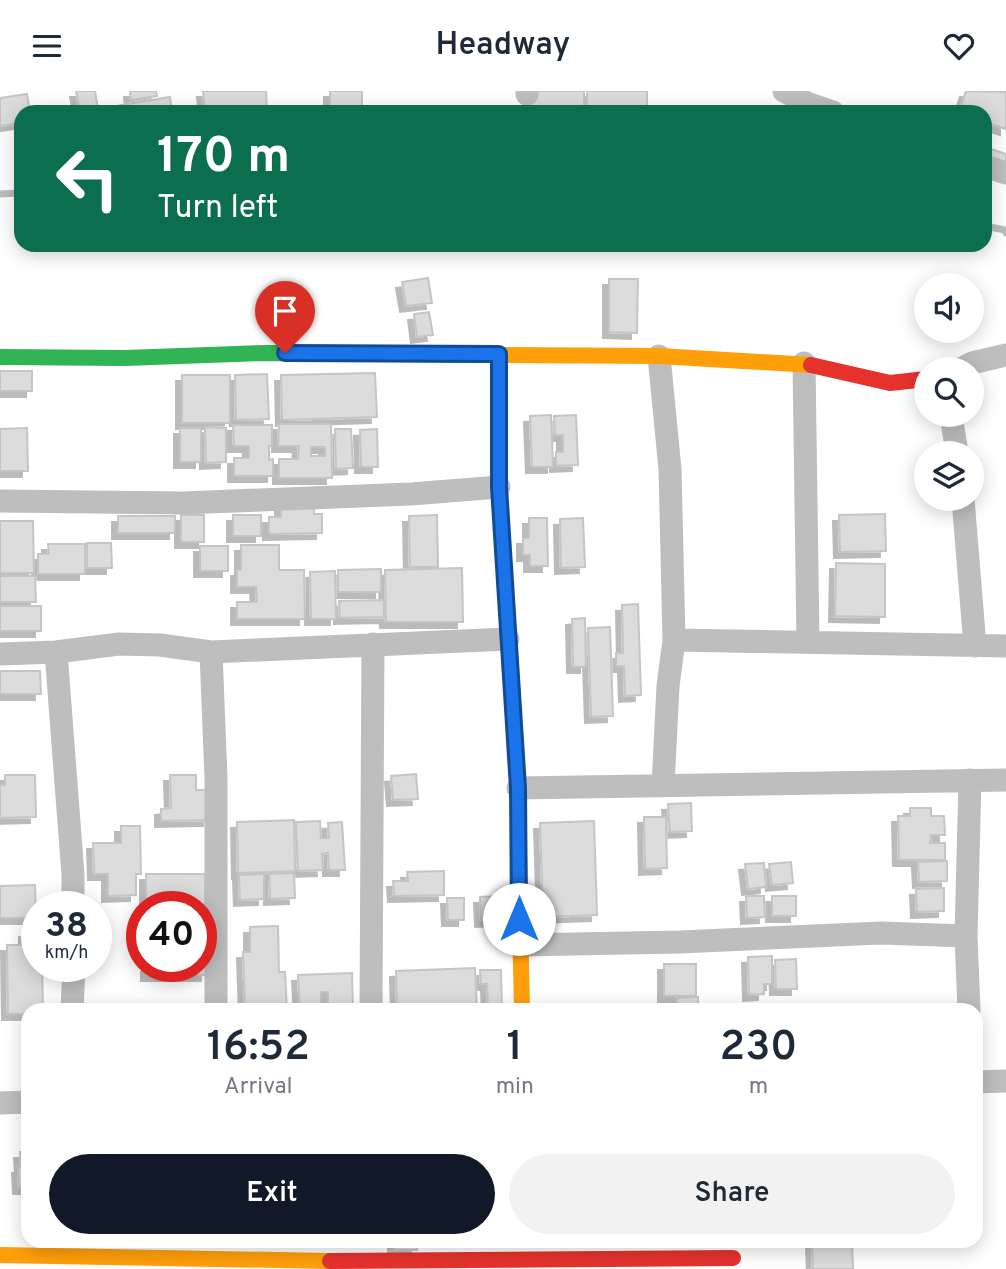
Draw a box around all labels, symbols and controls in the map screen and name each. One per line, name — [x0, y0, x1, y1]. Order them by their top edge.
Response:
text: Headway — [436, 26, 570, 66]
icon: menu — [28, 27, 66, 65]
icon: heart — [940, 27, 978, 65]
text: 170 m — [157, 128, 290, 190]
icon: left — [42, 133, 133, 224]
text: Turn left — [157, 189, 278, 229]
map controls — [914, 273, 984, 511]
button: sound — [914, 273, 984, 343]
pin — [255, 281, 315, 353]
icon: arrive — [266, 292, 304, 330]
button: search — [914, 357, 984, 427]
button: layers — [914, 441, 984, 511]
position arrow — [482, 882, 556, 956]
speed limit sign: 40 — [126, 891, 217, 982]
text: 38 — [45, 905, 88, 949]
text: km/h — [45, 942, 88, 965]
text: 16:52 — [207, 1022, 310, 1075]
text: 1 — [507, 1022, 523, 1075]
text: 230 — [720, 1022, 797, 1075]
text: Arrival — [224, 1073, 293, 1102]
text: min — [496, 1073, 534, 1102]
text: m — [749, 1073, 768, 1102]
button: Exit — [49, 1154, 495, 1234]
button: Share — [509, 1154, 955, 1234]

